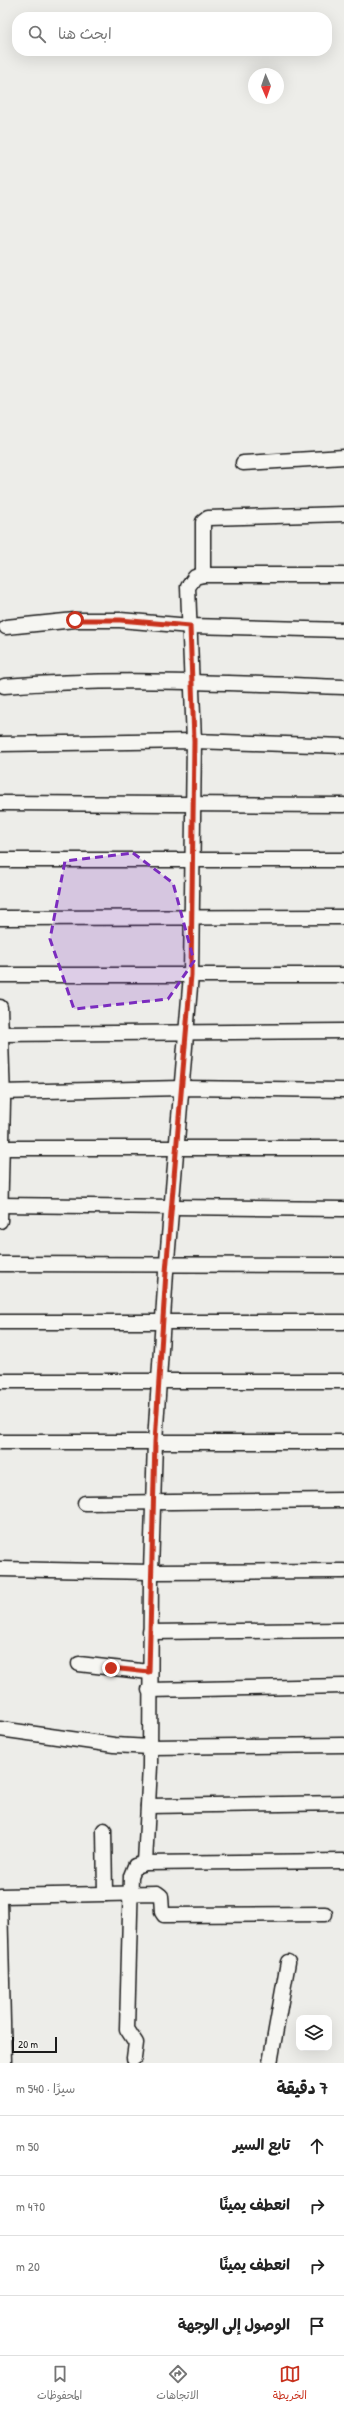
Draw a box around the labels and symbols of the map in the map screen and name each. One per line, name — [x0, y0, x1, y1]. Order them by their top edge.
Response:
north arrow — [248, 68, 284, 104]
route start — [66, 611, 84, 629]
route end — [102, 1659, 120, 1677]
scale bar — [12, 2035, 57, 2054]

